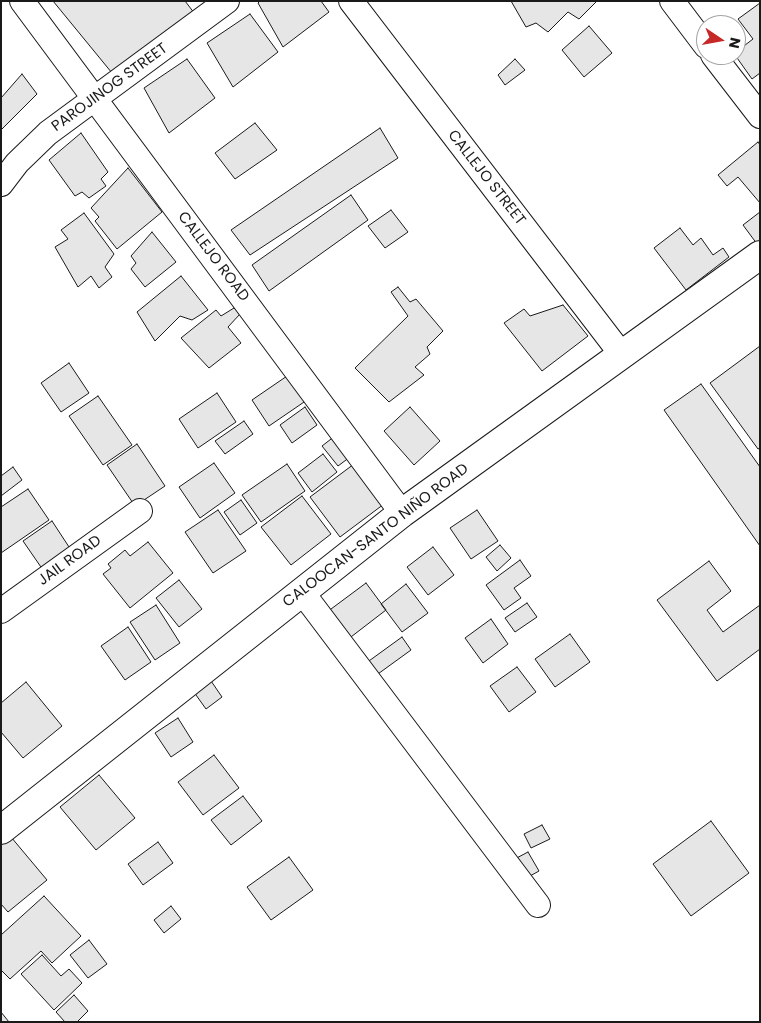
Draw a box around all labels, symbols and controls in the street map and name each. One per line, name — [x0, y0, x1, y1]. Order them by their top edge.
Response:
north arrow — [696, 15, 746, 65]
text: N — [724, 36, 746, 50]
street label: PAROJINOG STREET — [49, 40, 171, 136]
street label: CALLEJO STREET — [443, 127, 529, 229]
street label: CALLEJO ROAD — [173, 209, 253, 305]
street label: CALOOCAN-SANTO NIÑO ROAD — [280, 460, 472, 612]
street label: JAIL ROAD — [35, 532, 105, 590]

